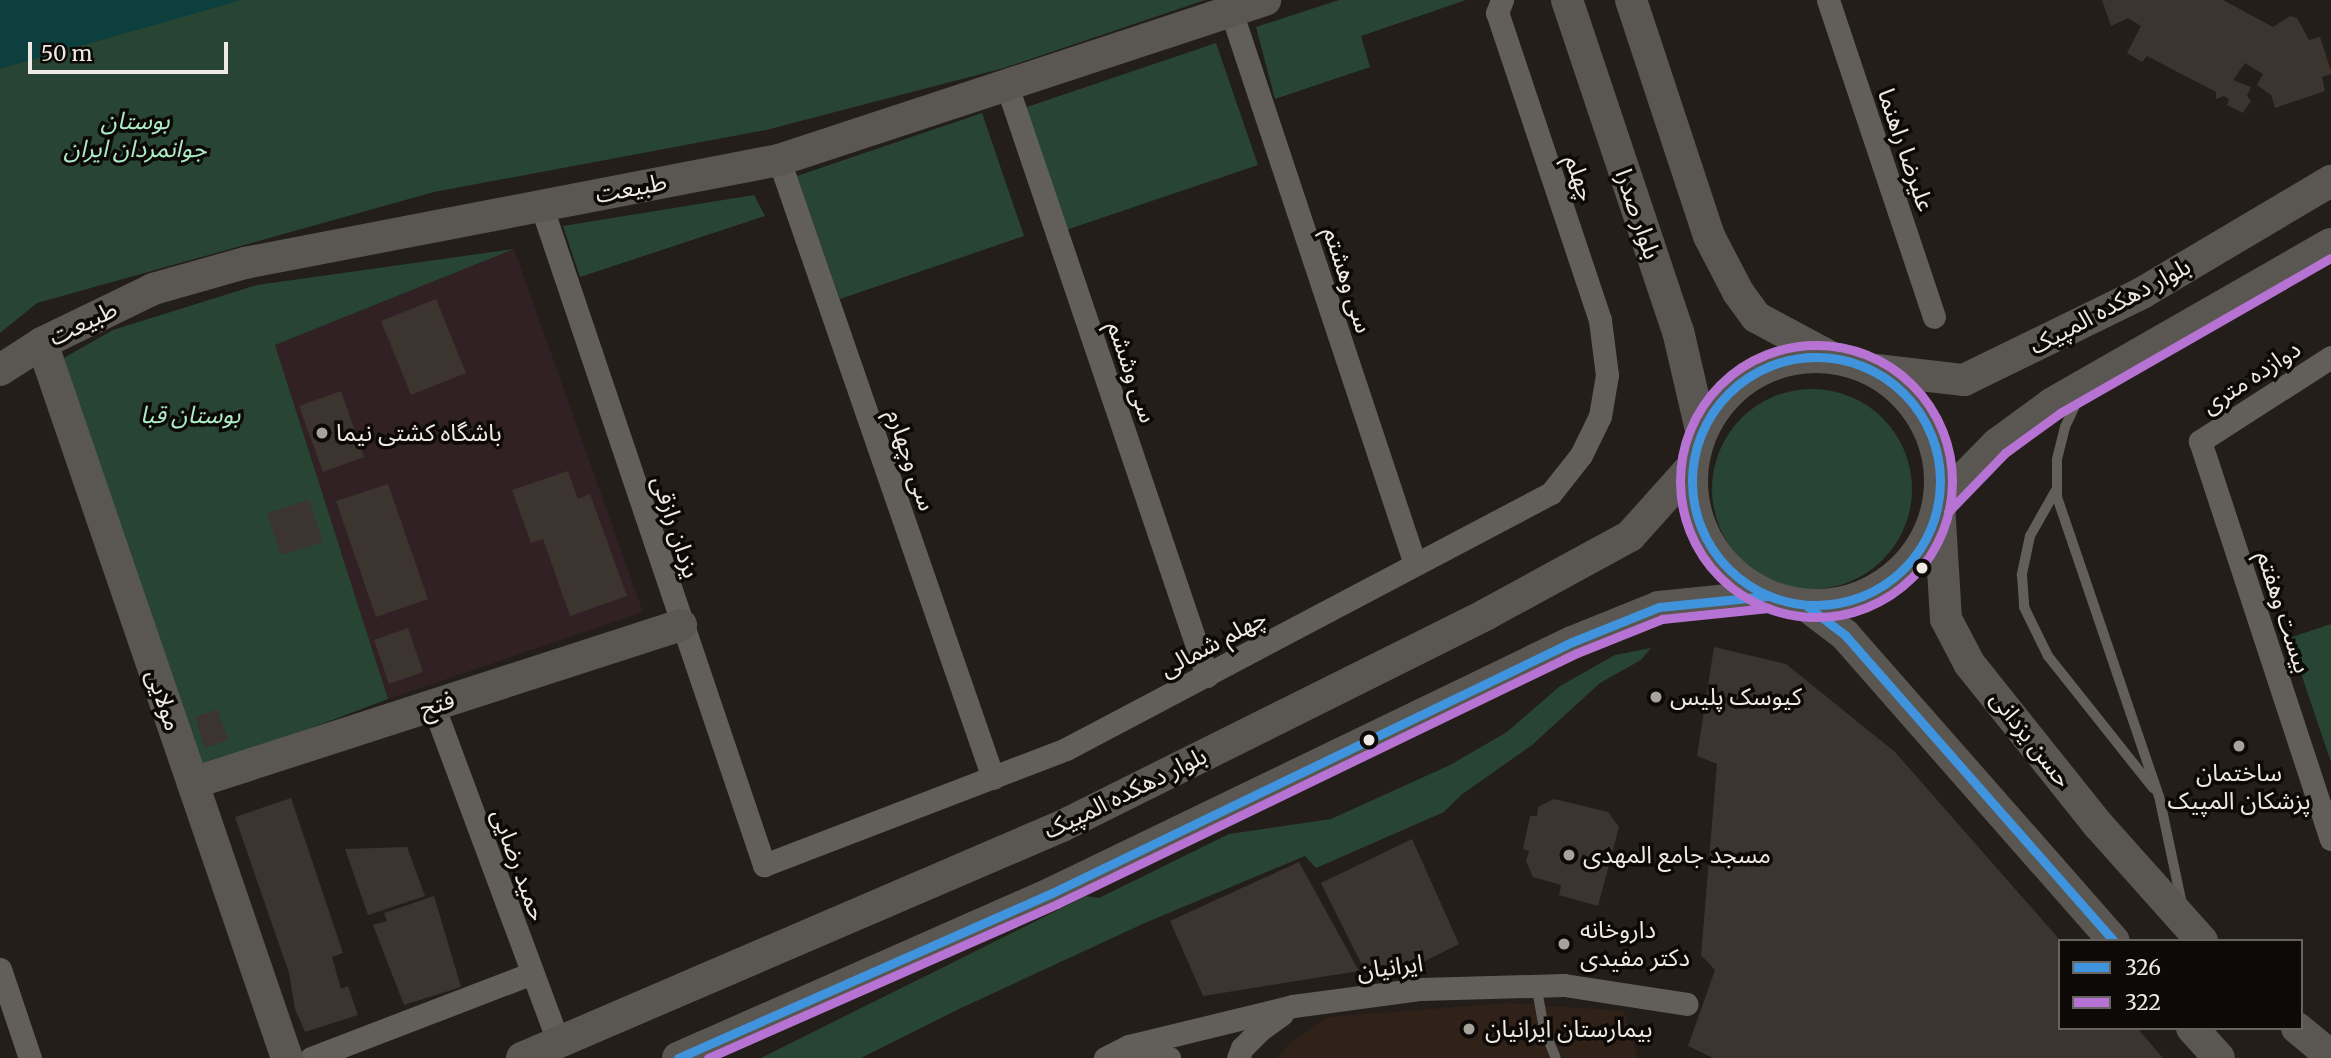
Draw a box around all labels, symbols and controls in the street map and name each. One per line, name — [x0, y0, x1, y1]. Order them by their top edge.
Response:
scale bar — [32, 28, 231, 72]
text: 50 m — [41, 40, 92, 67]
street label: علیرضا راهنما — [1872, 85, 1940, 215]
park label: بوستان جوانمردان ایران — [63, 107, 207, 163]
street label: چهلم — [1559, 151, 1601, 205]
street label: بلوار صدرا — [1609, 165, 1667, 263]
street label: طبیعت — [593, 167, 669, 209]
street label: سی وهشتم — [1317, 223, 1379, 337]
street label: بلوار دهکده المپیک — [2025, 252, 2195, 360]
street label: طبیعت — [44, 294, 122, 352]
street label: سی وششم — [1101, 317, 1163, 427]
street label: دوازده متری — [2196, 334, 2306, 420]
park label: بوستان قبا — [140, 401, 240, 429]
street label: سی وچهارم — [880, 405, 942, 515]
place label: باشگاه کشتی نیما — [336, 419, 502, 447]
marker: باشگاه کشتی نیما — [314, 425, 330, 441]
street label: یزدان رازقی — [646, 472, 706, 582]
street label: بیست وهفتم — [2251, 547, 2317, 677]
unlabelled marker — [1915, 561, 1929, 575]
street label: چهلم شمالی — [1155, 603, 1271, 683]
street label: مولایی — [140, 666, 188, 734]
place label: کیوسک پلیس — [1670, 683, 1802, 711]
street label: فتح — [416, 685, 458, 723]
street label: حسن یزدانی — [1984, 685, 2078, 793]
marker: کیوسک پلیس — [1648, 689, 1664, 705]
unlabelled marker — [1362, 733, 1376, 747]
marker: ساختمان پزشکان المپیک — [2229, 736, 2249, 756]
street label: بلوار دهکده المپیک — [1039, 741, 1211, 845]
place label: ساختمان پزشکان المپیک — [2167, 759, 2311, 815]
street label: حمید رضایی — [485, 805, 553, 925]
place label: مسجد جامع المهدی — [1583, 841, 1771, 869]
marker: مسجد جامع المهدی — [1561, 847, 1577, 863]
place label: داروخانه دکتر مفیدی — [1580, 916, 1690, 972]
marker: داروخانه دکتر مفیدی — [1554, 934, 1574, 954]
legend — [2058, 939, 2303, 1030]
street label: ایرانیان — [1355, 949, 1425, 985]
text: 326 — [2125, 954, 2161, 981]
text: 322 — [2125, 989, 2161, 1016]
place label: بیمارستان ایرانیان — [1485, 1015, 1653, 1043]
marker: بیمارستان ایرانیان — [1459, 1019, 1479, 1039]

